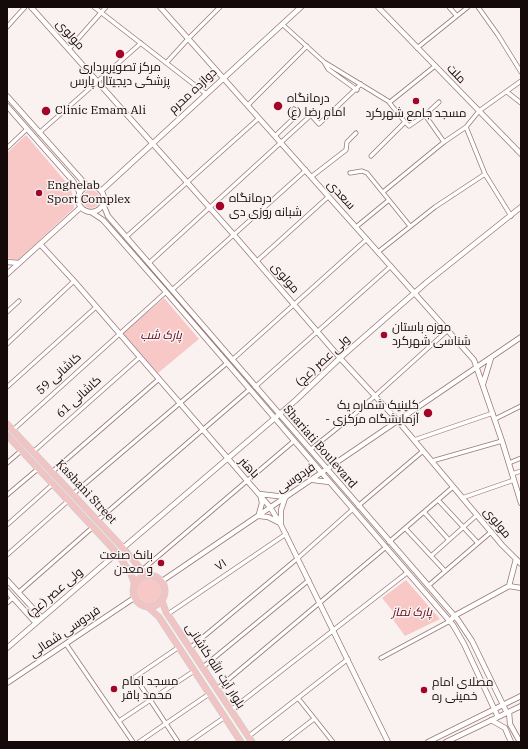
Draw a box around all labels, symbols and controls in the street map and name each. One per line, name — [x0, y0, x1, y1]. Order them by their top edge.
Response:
street label: مولوی — [53, 17, 87, 53]
marker: مرکز تصویربرداری پزشکی دیجیتال پارس — [114, 48, 126, 60]
place label: مرکز تصویربرداری پزشکی دیجیتال پارس — [70, 61, 170, 89]
street label: ملت — [443, 61, 469, 87]
street label: دوازده محرم — [166, 65, 220, 117]
place label: درمانگاه امام رضا (ع) — [287, 92, 346, 120]
marker: مسجد جامع شهرکرد — [411, 96, 421, 106]
marker: درمانگاه امام رضا (ع) — [272, 100, 284, 112]
place label: Clinic Emam Ali — [55, 104, 146, 118]
marker: Clinic Emam Ali — [40, 105, 52, 117]
place label: مسجد جامع شهرکرد — [365, 107, 467, 121]
street label: سعدی — [324, 177, 358, 213]
place label: Enghelab Sport Complex — [47, 179, 131, 207]
marker: Enghelab Sport Complex — [34, 188, 44, 198]
place label: درمانگاه شبانه روزی دی — [229, 192, 302, 220]
marker: درمانگاه شبانه روزی دی — [214, 200, 226, 212]
street label: مولوی — [268, 260, 302, 296]
place label: موزه باستان شناسی شهرکرد — [392, 321, 471, 349]
park label: پارک شب — [140, 329, 182, 343]
marker: موزه باستان شناسی شهرکرد — [379, 330, 389, 340]
street label: ولی عصر (عج) — [293, 332, 353, 390]
street label: کاشانی 59 — [34, 350, 84, 398]
street label: کاشانی 61 — [54, 373, 104, 421]
place label: کلینیک شماره یک - آزمایشگاه مرکزی — [325, 399, 419, 427]
street label: Shariati Boulevard — [280, 403, 360, 491]
marker: کلینیک شماره یک - آزمایشگاه مرکزی — [422, 407, 434, 419]
street label: باهنر — [236, 455, 262, 481]
street label: Kashani Street — [53, 457, 119, 527]
street label: فردوسی — [274, 460, 318, 496]
street label: مولوی — [480, 505, 514, 541]
place label: بانک صنعت و معدن — [100, 549, 153, 577]
street label: ۷۱ — [212, 556, 230, 574]
marker: بانک صنعت و معدن — [156, 558, 166, 568]
street label: ولی عصر (عج) — [24, 565, 86, 621]
street label: فردوسی شمالی — [27, 603, 103, 661]
park label: پارک نماز — [392, 606, 432, 620]
street label: بلوار آیت الله کاشانی — [182, 621, 248, 711]
place label: مسجد امام محمد باقر — [122, 675, 178, 703]
place label: مصلای امام خمینی ره — [432, 676, 494, 704]
marker: مسجد امام محمد باقر — [109, 684, 119, 694]
marker: مصلای امام خمینی ره — [419, 685, 429, 695]

